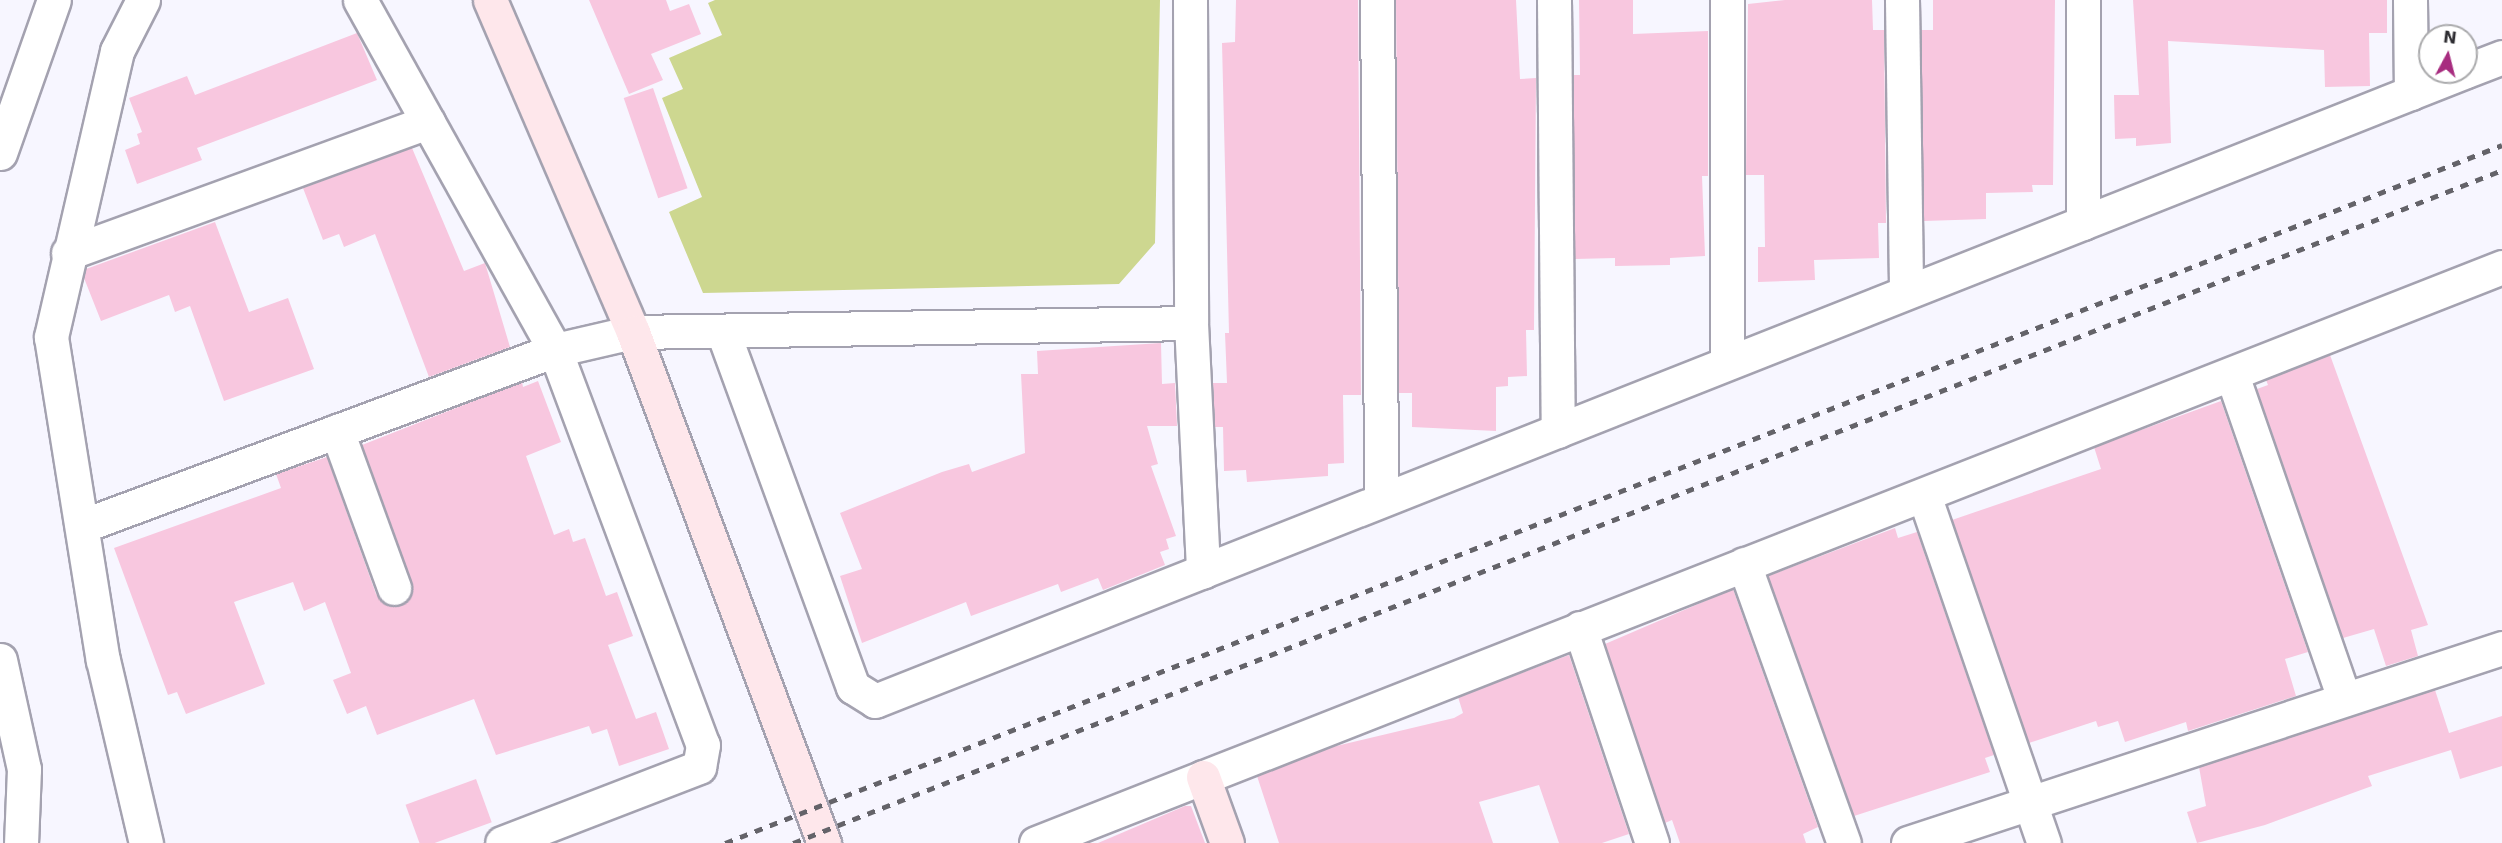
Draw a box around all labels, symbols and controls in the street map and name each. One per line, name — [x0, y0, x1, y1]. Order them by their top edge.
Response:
north arrow — [2418, 24, 2478, 84]
text: N — [2442, 27, 2458, 48]

